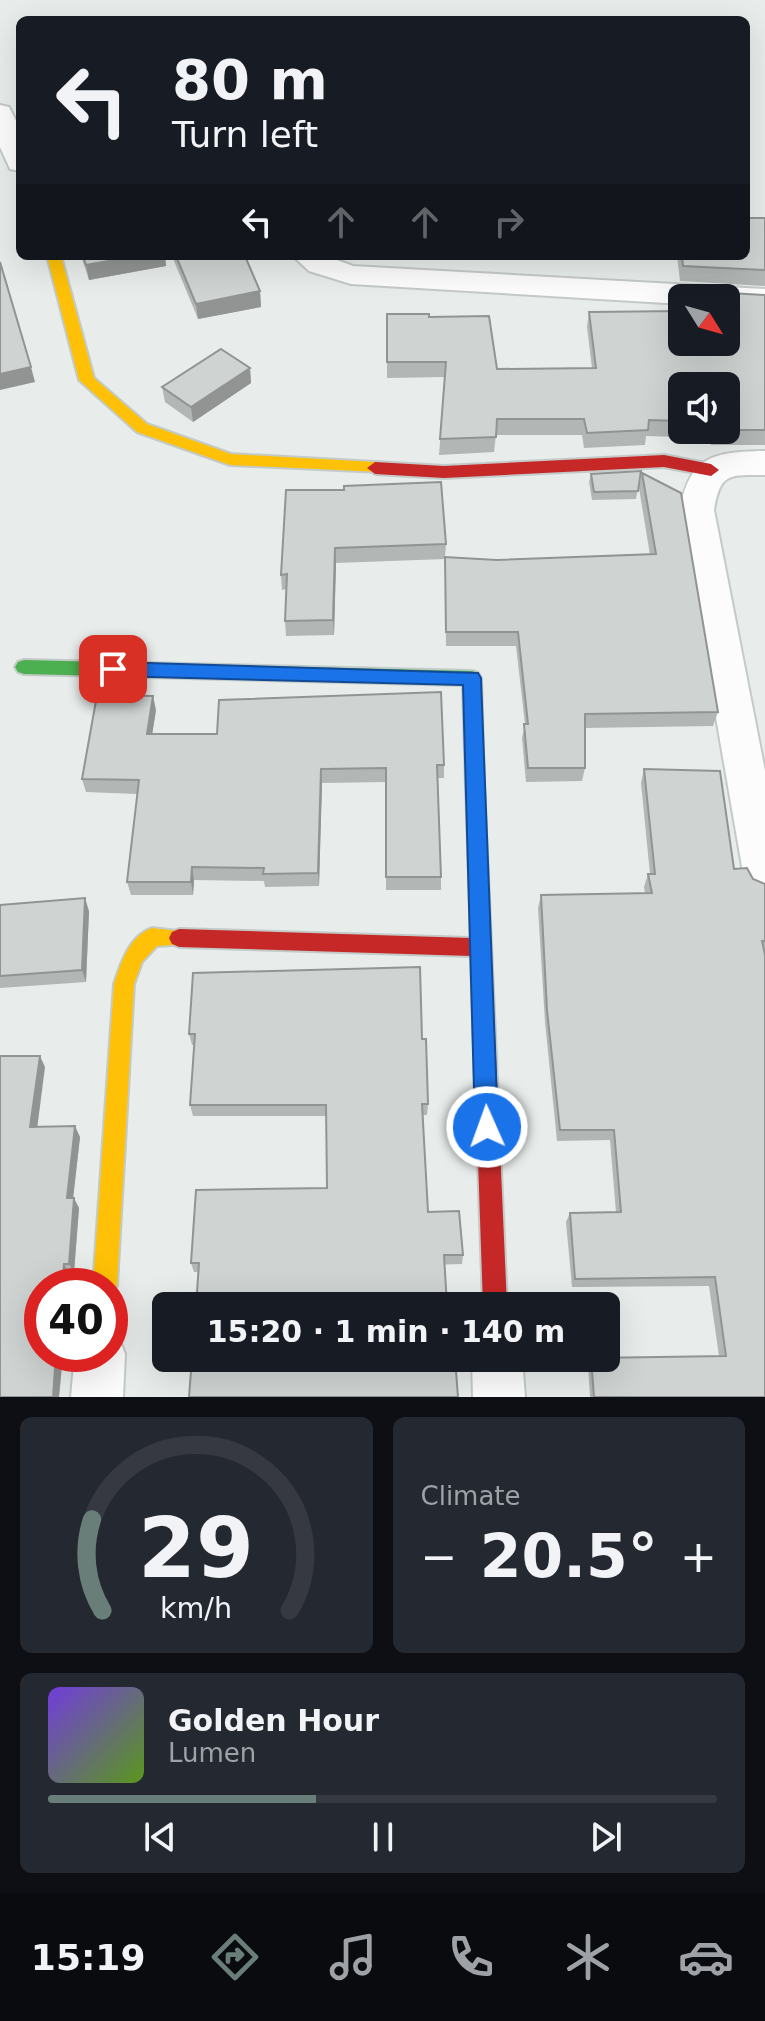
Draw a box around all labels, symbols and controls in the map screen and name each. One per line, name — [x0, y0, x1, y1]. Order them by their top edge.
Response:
text: 80 m — [172, 47, 328, 112]
icon: left — [40, 48, 144, 152]
text: Turn left — [172, 114, 318, 155]
icon: left — [235, 200, 279, 244]
icon: ahead — [319, 200, 363, 244]
icon: ahead — [403, 200, 447, 244]
icon: right — [487, 200, 531, 244]
north arrow — [668, 284, 740, 356]
map controls — [668, 284, 740, 444]
button: sound — [668, 372, 740, 444]
pin — [79, 635, 147, 703]
icon: arrive — [91, 647, 135, 691]
position arrow — [445, 1085, 529, 1169]
speed limit sign: 40 — [24, 1268, 128, 1372]
text: 15:20 · 1 min · 140 m — [207, 1314, 565, 1349]
text: Climate — [421, 1481, 521, 1511]
text: 29 — [138, 1500, 254, 1597]
text: 20.5° — [480, 1521, 658, 1591]
text: − — [421, 1531, 457, 1582]
text: + — [680, 1531, 717, 1582]
text: km/h — [160, 1591, 232, 1625]
text: Golden Hour — [168, 1703, 379, 1738]
text: Lumen — [168, 1738, 256, 1768]
icon: previous — [138, 1815, 182, 1859]
icon: pause — [361, 1815, 405, 1859]
icon: next — [584, 1815, 628, 1859]
icon: directions — [207, 1929, 263, 1985]
icon: music — [325, 1929, 381, 1985]
icon: phone — [443, 1929, 499, 1985]
icon: climate — [560, 1929, 616, 1985]
icon: car — [678, 1929, 734, 1985]
text: 15:19 — [31, 1937, 145, 1978]

